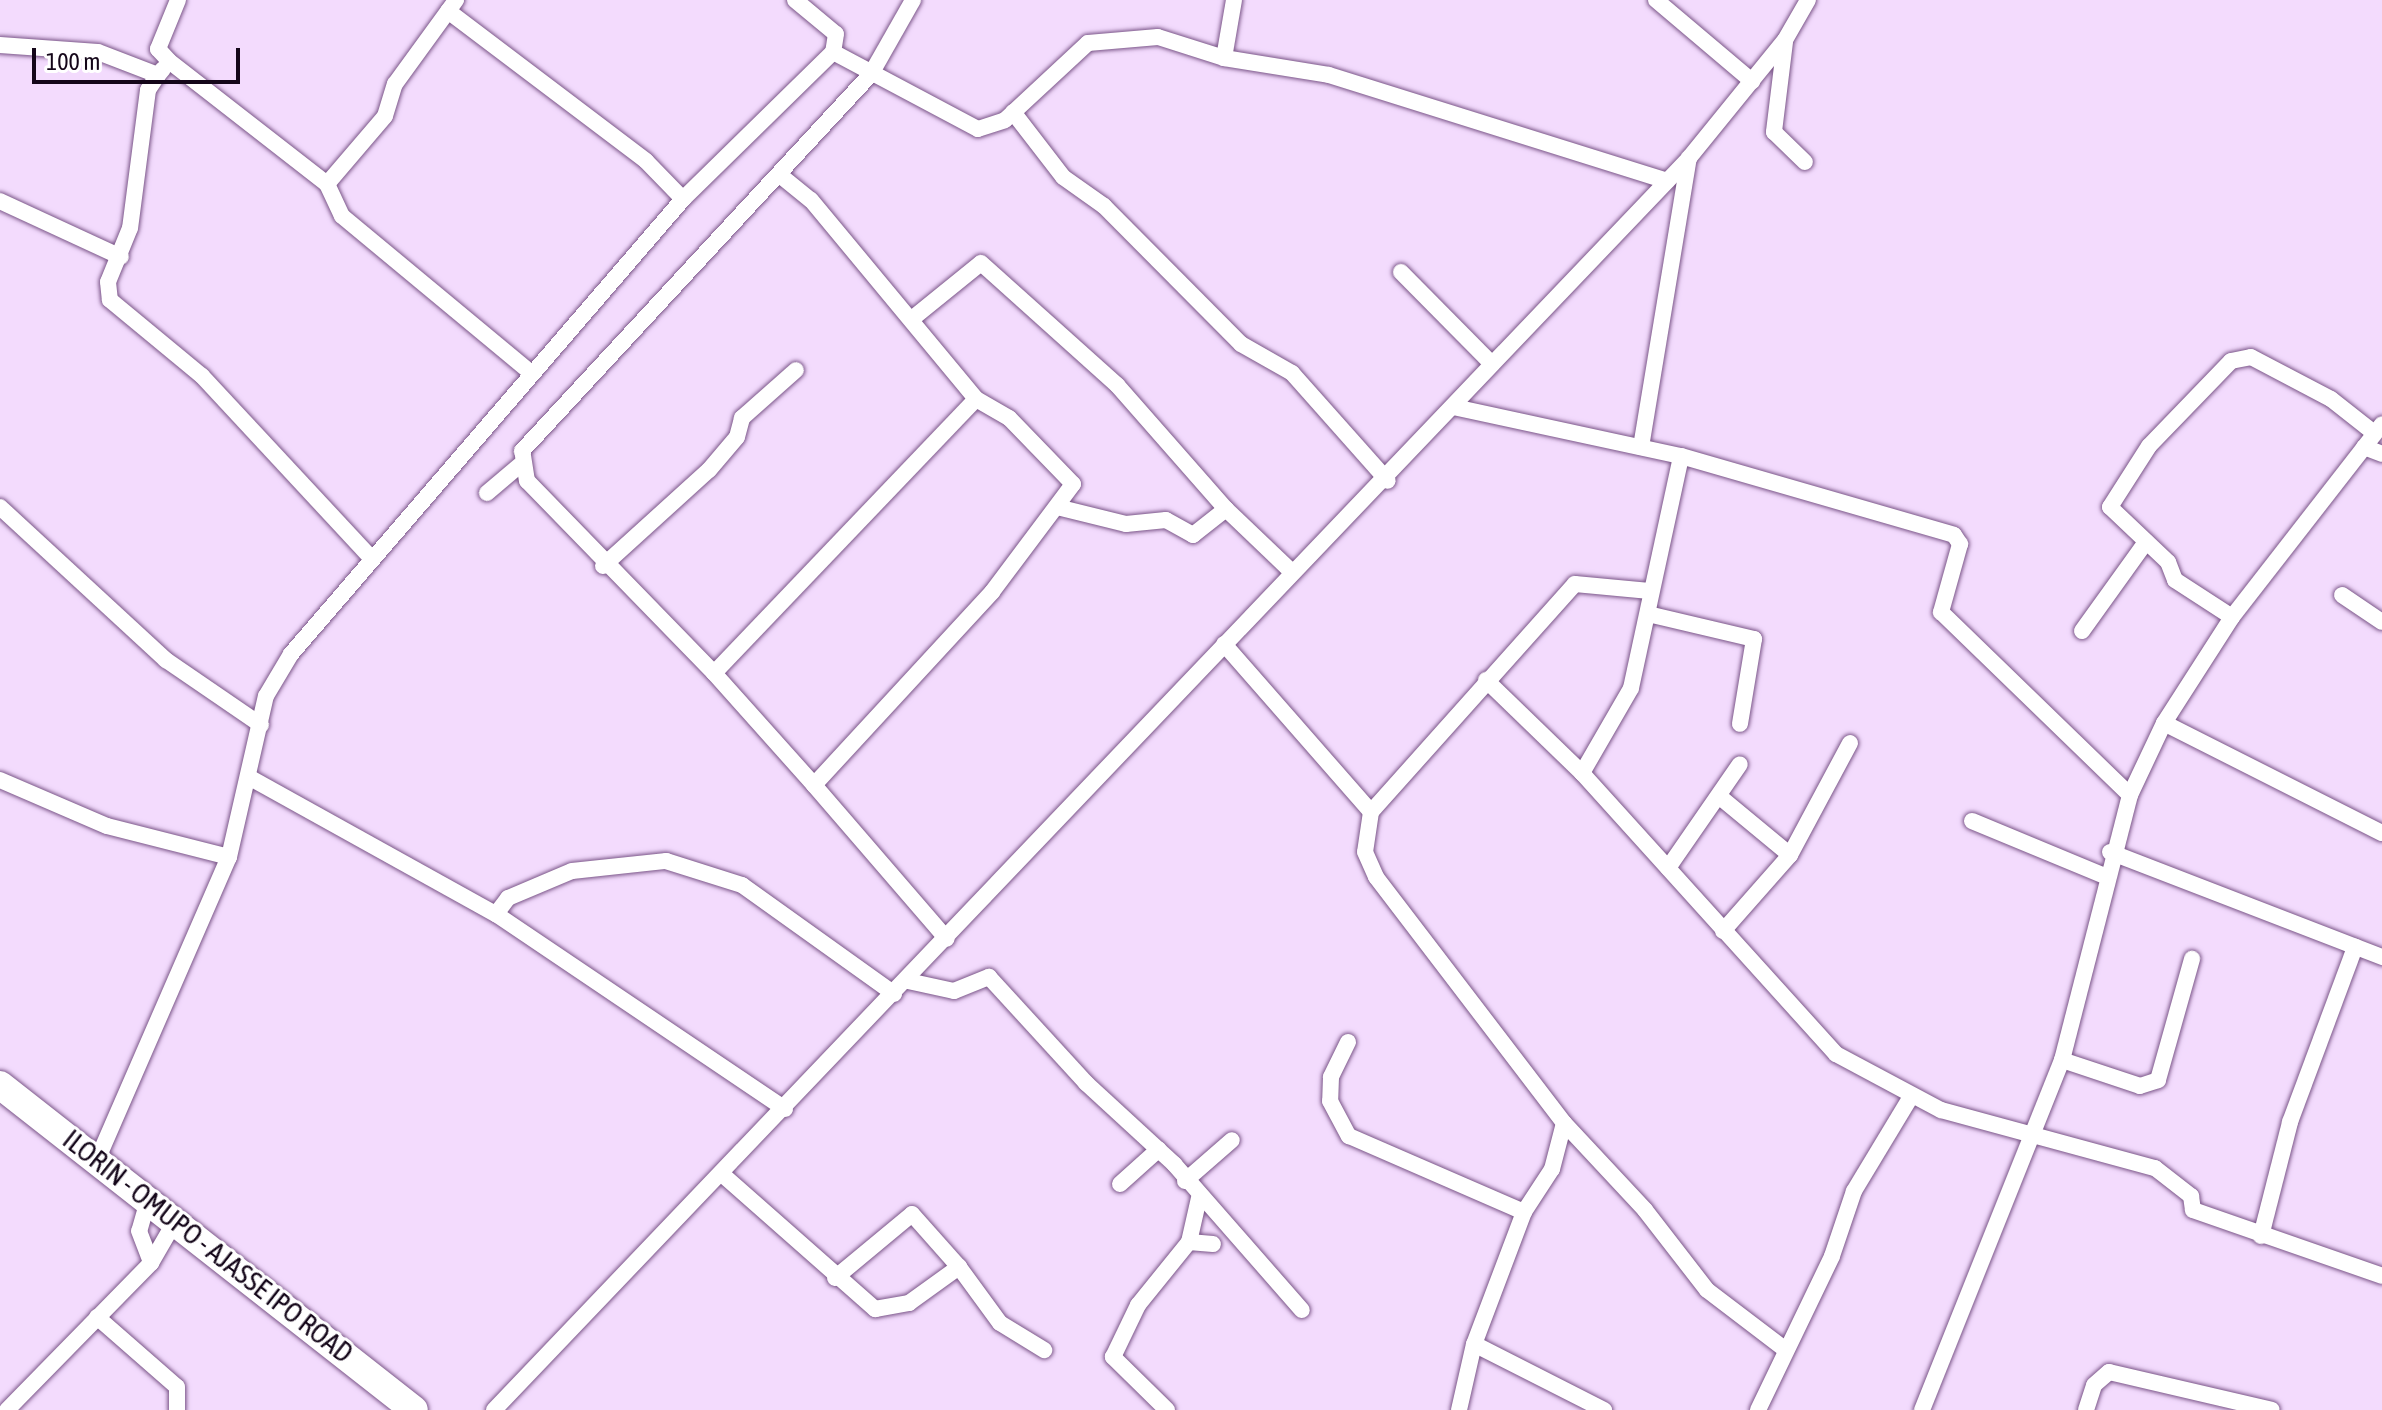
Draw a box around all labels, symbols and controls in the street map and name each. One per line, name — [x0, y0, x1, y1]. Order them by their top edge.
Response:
scale bar — [36, 32, 244, 82]
text: 100 m — [46, 48, 100, 75]
street label: ILORIN - OMUPO - AJASSE IPO ROAD — [56, 1122, 360, 1370]

